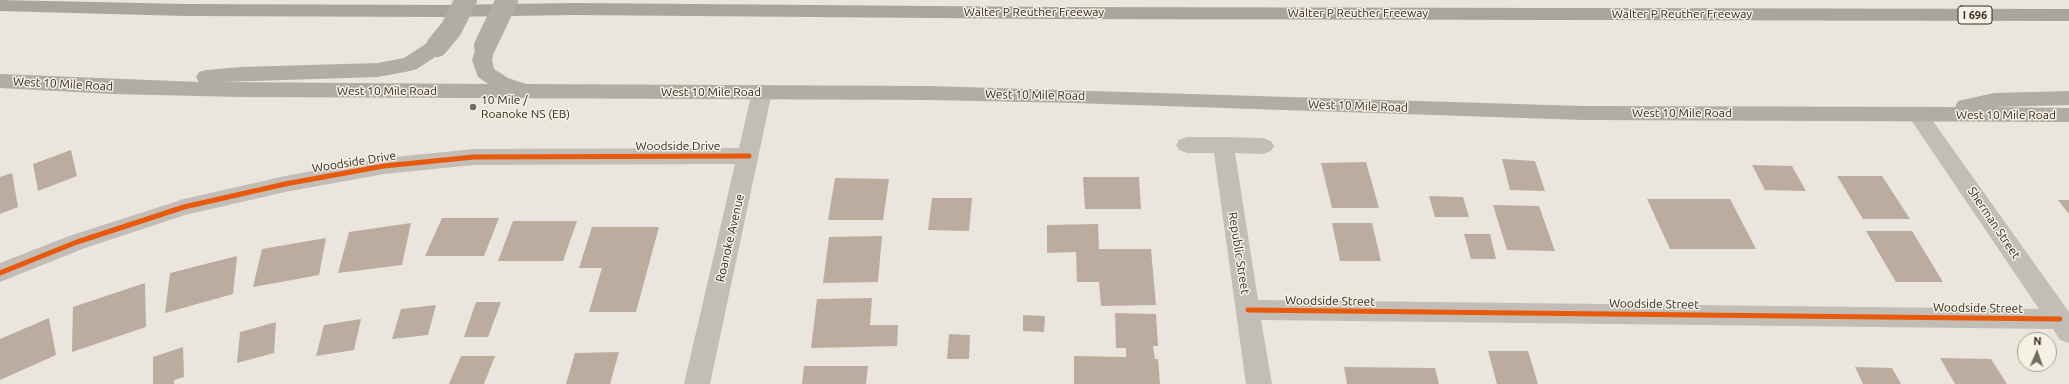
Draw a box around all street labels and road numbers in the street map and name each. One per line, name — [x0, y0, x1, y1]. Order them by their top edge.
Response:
street label: Walter P Reuther Freeway — [964, 5, 1104, 19]
street label: Walter P Reuther Freeway — [1288, 6, 1428, 20]
road number: I 696 — [1958, 6, 1992, 24]
street label: Walter P Reuther Freeway — [1612, 7, 1752, 21]
street label: West 10 Mile Road — [13, 74, 113, 94]
street label: West 10 Mile Road — [337, 84, 437, 98]
street label: West 10 Mile Road — [661, 85, 761, 99]
street label: West 10 Mile Road — [985, 87, 1085, 103]
street label: West 10 Mile Road — [1308, 97, 1408, 115]
street label: West 10 Mile Road — [1632, 106, 1732, 120]
street label: West 10 Mile Road — [1956, 108, 2056, 122]
street label: Woodside Drive — [636, 139, 720, 153]
street label: Woodside Drive — [311, 148, 397, 176]
street label: Sherman Street — [1965, 184, 2023, 262]
street label: Roanoke Avenue — [713, 192, 747, 284]
street label: Republic Street — [1225, 211, 1253, 295]
street label: Woodside Street — [1285, 293, 1375, 309]
street label: Woodside Street — [1609, 296, 1699, 312]
street label: Woodside Street — [1933, 300, 2023, 316]

